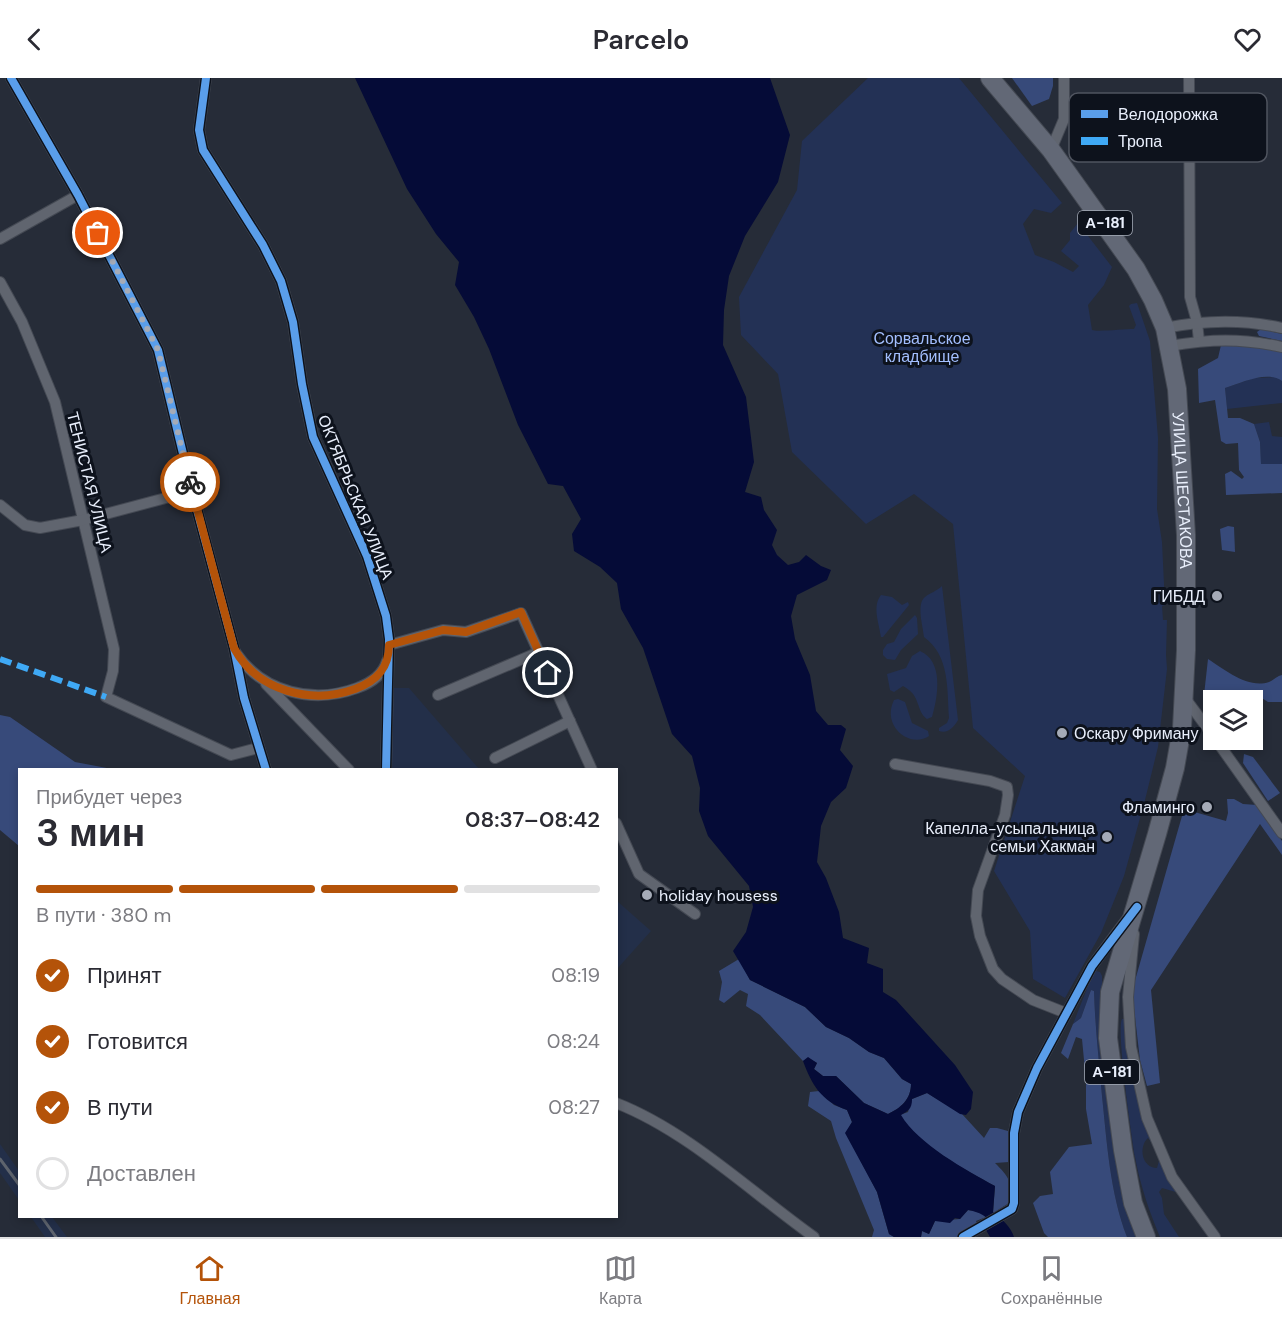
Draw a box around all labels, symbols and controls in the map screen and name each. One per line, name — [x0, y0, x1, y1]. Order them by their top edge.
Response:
text: Parcelo — [593, 22, 689, 57]
icon: back — [18, 23, 51, 56]
icon: heart — [1231, 23, 1264, 56]
legend — [1069, 93, 1267, 162]
text: Велодорожка — [1118, 104, 1218, 125]
text: Тропа — [1118, 131, 1162, 152]
pin — [72, 207, 123, 258]
road number: А-181 — [1078, 211, 1132, 235]
icon: bag — [81, 216, 114, 249]
park label: Сорвальское кладбище — [873, 328, 971, 367]
street label: ТЕНИСТАЯ УЛИЦА — [62, 410, 117, 555]
street label: УЛИЦА ШЕСТАКОВА — [1167, 411, 1196, 569]
street label: ОКТЯБРЬСКАЯ УЛИЦА — [313, 412, 398, 583]
courier — [160, 452, 220, 512]
icon: bike — [174, 466, 207, 499]
place label: ГИБДД — [1153, 586, 1205, 607]
marker: ГИБДД — [1210, 589, 1224, 603]
pin — [522, 647, 573, 698]
icon: home — [531, 656, 564, 689]
map controls — [1203, 690, 1263, 750]
button: layers — [1203, 690, 1263, 750]
place label: Оскару Фриману — [1074, 723, 1198, 744]
marker: Оскару Фриману — [1055, 726, 1069, 740]
text: Прибудет через — [36, 784, 182, 810]
place label: Фламинго — [1122, 797, 1195, 818]
marker: Фламинго — [1200, 800, 1214, 814]
text: 08:37–08:42 — [465, 805, 600, 834]
text: 3 мин — [36, 807, 145, 858]
place label: Капелла-усыпальница семьи Хакман — [925, 818, 1095, 857]
marker: Капелла-усыпальница семьи Хакман — [1100, 830, 1114, 844]
place label: holiday housess — [659, 885, 778, 906]
marker: holiday housess — [640, 888, 654, 902]
text: В пути · 380 m — [36, 902, 171, 928]
icon: check — [36, 959, 69, 992]
text: Принят — [87, 961, 161, 990]
text: 08:19 — [551, 962, 600, 988]
icon: check — [36, 1025, 69, 1058]
text: Готовится — [87, 1027, 188, 1056]
text: 08:24 — [547, 1028, 600, 1054]
road number: А-181 — [1085, 1060, 1139, 1084]
icon: check — [36, 1091, 69, 1124]
text: В пути — [87, 1093, 153, 1122]
text: 08:27 — [548, 1094, 600, 1120]
text: Доставлен — [87, 1159, 196, 1188]
tab: Главная — [179, 1252, 240, 1309]
tab: Карта — [599, 1252, 642, 1309]
tab: Сохранённые — [1001, 1252, 1103, 1309]

